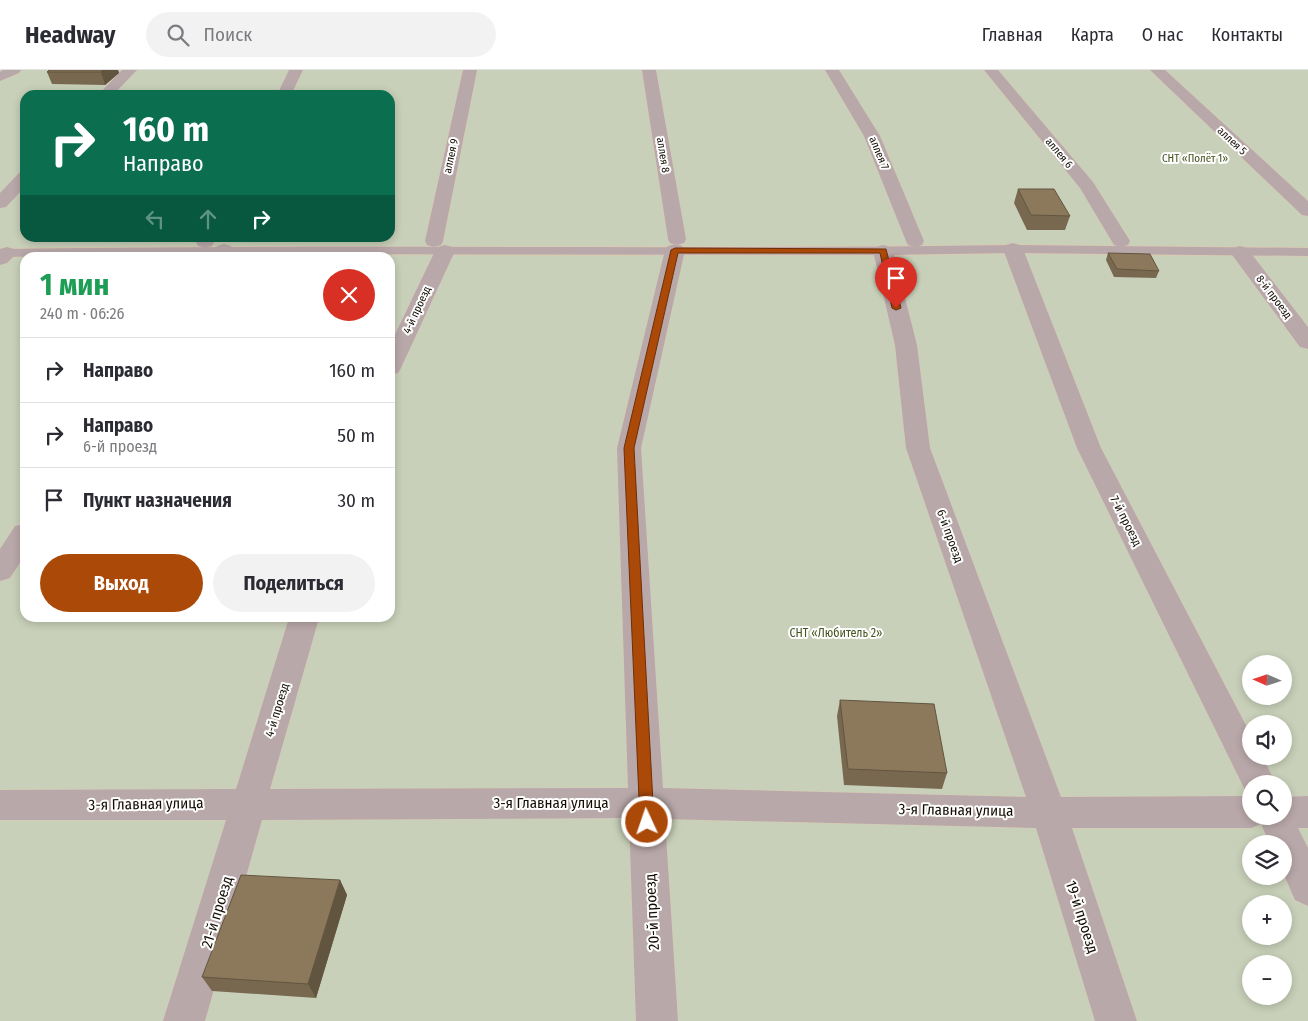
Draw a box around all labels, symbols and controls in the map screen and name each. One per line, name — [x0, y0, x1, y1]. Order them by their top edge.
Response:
search box — [146, 12, 496, 57]
text: Headway — [25, 21, 116, 49]
icon: search — [164, 21, 192, 49]
text: Поиск — [204, 23, 252, 46]
text: Главная — [982, 24, 1043, 46]
text: Карта — [1071, 24, 1114, 46]
text: О нас — [1142, 24, 1183, 46]
text: Контакты — [1211, 24, 1283, 46]
text: 160 m — [123, 108, 209, 150]
icon: right — [40, 110, 105, 175]
street label: аллея 5 — [1215, 124, 1249, 158]
street label: аллея 7 — [866, 135, 892, 172]
street label: аллея 6 — [1043, 135, 1076, 171]
street label: аллея 8 — [654, 136, 672, 174]
street label: аллея 9 — [441, 137, 461, 175]
text: Направо — [123, 150, 204, 177]
park label: СНТ «Полёт 1» — [1162, 152, 1228, 165]
icon: left — [141, 205, 169, 233]
icon: ahead — [194, 205, 222, 233]
icon: right — [247, 205, 275, 233]
pin — [875, 257, 917, 308]
icon: arrive — [882, 264, 910, 292]
text: 1 мин — [40, 267, 109, 303]
button: close — [323, 269, 375, 321]
street label: 8-й проезд — [1253, 273, 1295, 322]
street label: 4-й проезд — [400, 284, 434, 336]
text: 240 m · 06:26 — [40, 304, 124, 323]
icon: right — [40, 356, 68, 384]
text: Направо — [83, 359, 153, 382]
text: 160 m — [329, 359, 375, 382]
text: Направо — [83, 414, 153, 437]
icon: right — [40, 421, 68, 449]
text: 50 m — [337, 424, 375, 447]
text: 6-й проезд — [83, 437, 157, 456]
icon: arrive — [40, 486, 68, 514]
text: Пункт назначения — [83, 489, 232, 512]
text: 30 m — [337, 489, 375, 512]
street label: 7-й проезд — [1107, 494, 1145, 548]
street label: 6-й проезд — [934, 507, 966, 565]
button: Выход — [40, 554, 203, 612]
button: Поделиться — [213, 554, 375, 612]
park label: СНТ «Любитель 2» — [789, 626, 883, 640]
north arrow — [1242, 655, 1292, 705]
map controls — [1242, 655, 1292, 1005]
street label: 4-й проезд — [262, 681, 292, 739]
button: sound — [1242, 715, 1292, 765]
button: search — [1242, 775, 1292, 825]
street label: 3-я Главная улица — [88, 794, 204, 814]
street label: 3-я Главная улица — [494, 794, 608, 812]
position arrow — [620, 795, 672, 847]
street label: 3-я Главная улица — [898, 800, 1014, 820]
button: layers — [1242, 835, 1292, 885]
street label: 20-й проезд — [641, 873, 663, 951]
street label: 21-й проезд — [198, 874, 236, 950]
street label: 19-й проезд — [1062, 878, 1102, 956]
button: + — [1242, 895, 1292, 945]
button: − — [1242, 955, 1292, 1005]

